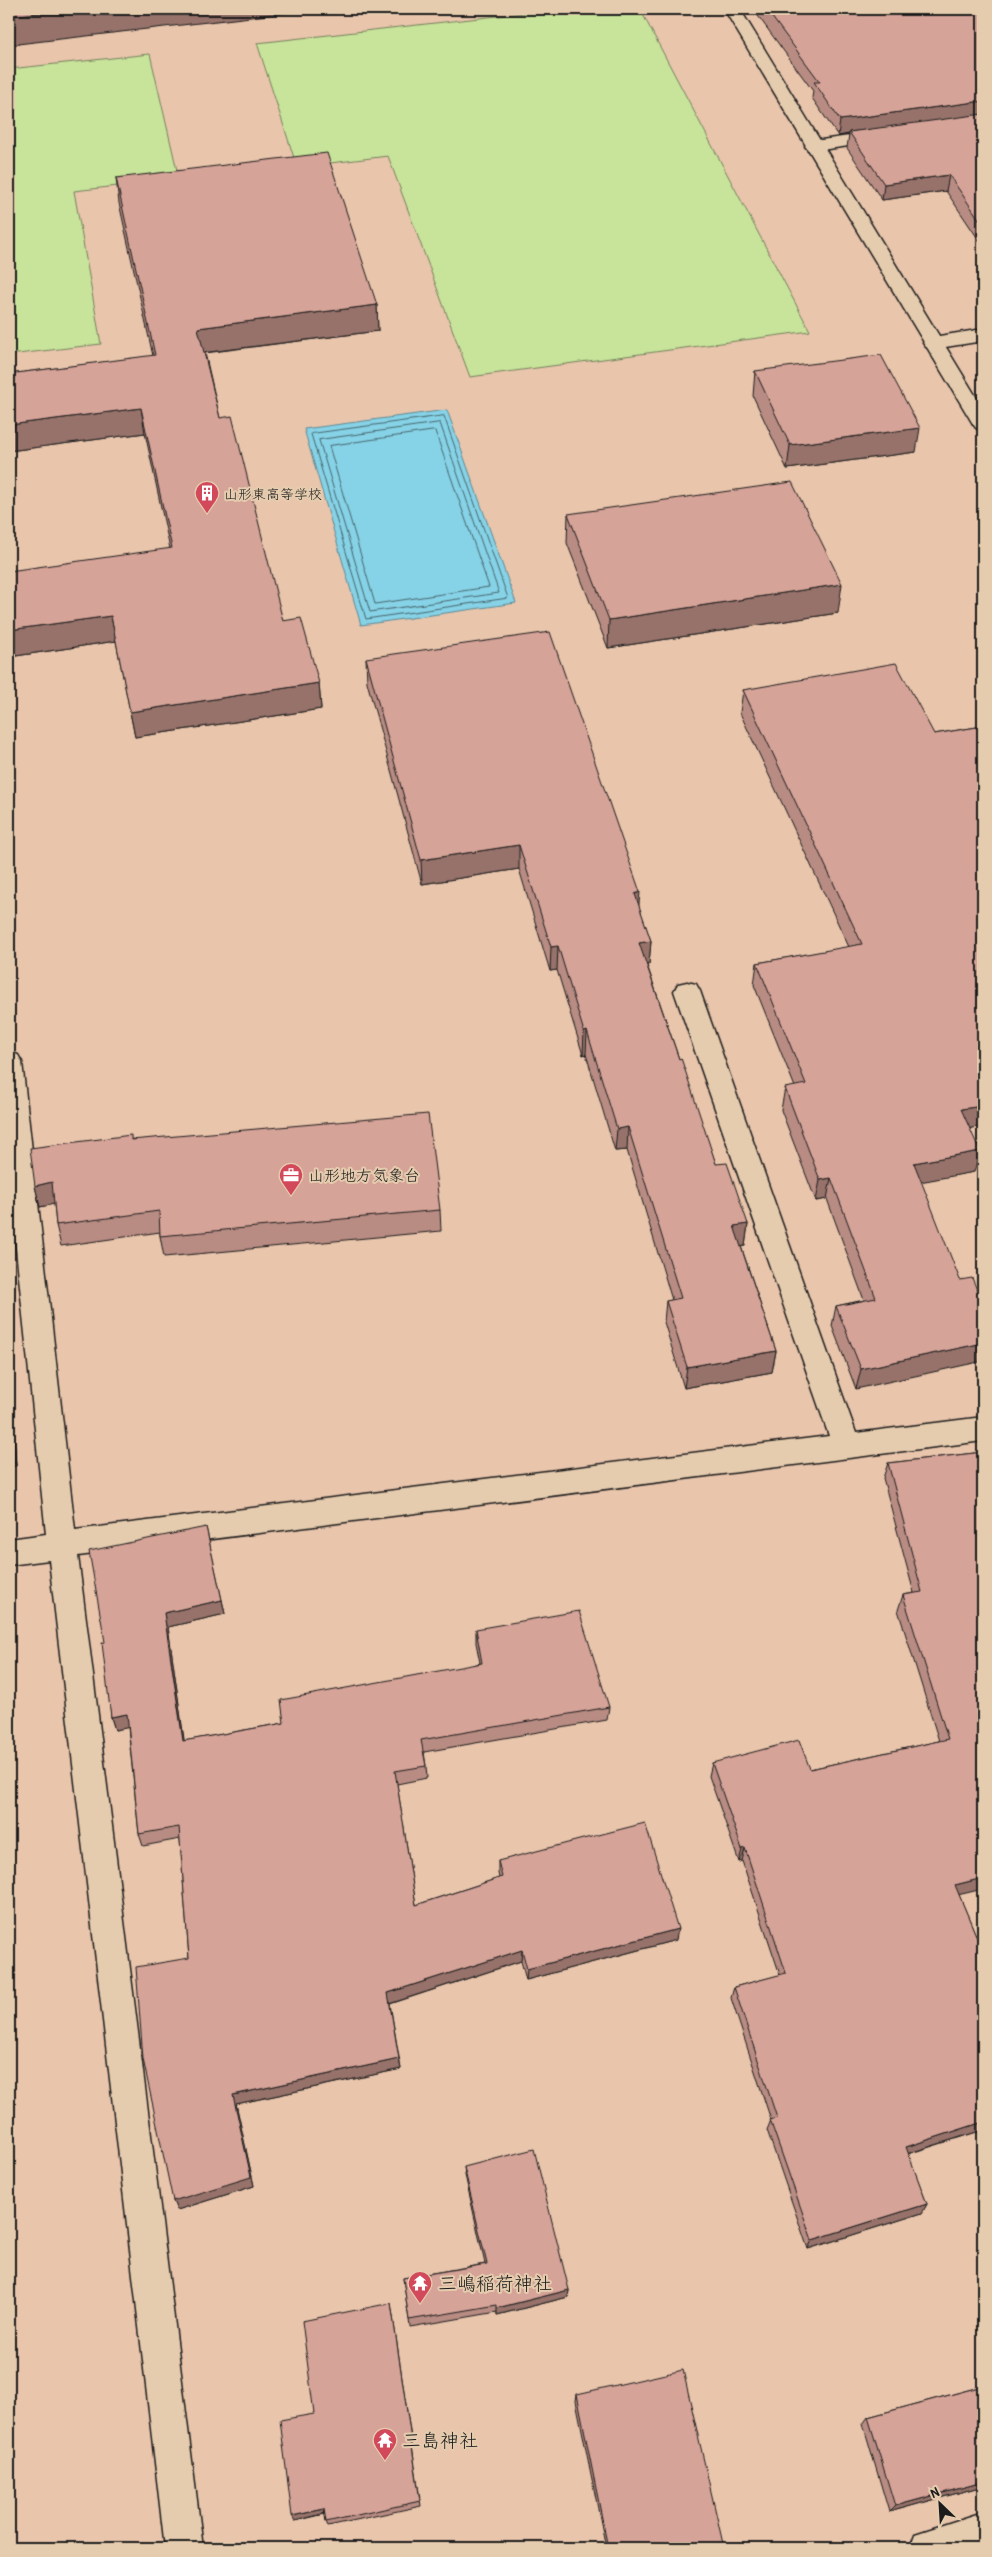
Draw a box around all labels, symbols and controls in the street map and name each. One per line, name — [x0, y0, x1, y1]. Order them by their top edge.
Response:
building icon: 山形東高等学校 — [194, 480, 220, 514]
place label: 山形東高等学校 — [224, 484, 322, 503]
office icon: 山形地方気象台 — [278, 1162, 304, 1196]
place label: 山形地方気象台 — [308, 1164, 420, 1186]
temple icon: 三嶋稲荷神社 — [407, 2270, 433, 2304]
place label: 三嶋稲荷神社 — [438, 2270, 552, 2296]
temple icon: 三島神社 — [372, 2427, 398, 2461]
place label: 三島神社 — [402, 2427, 478, 2453]
north arrow — [914, 2480, 964, 2530]
text: N — [927, 2481, 942, 2502]

